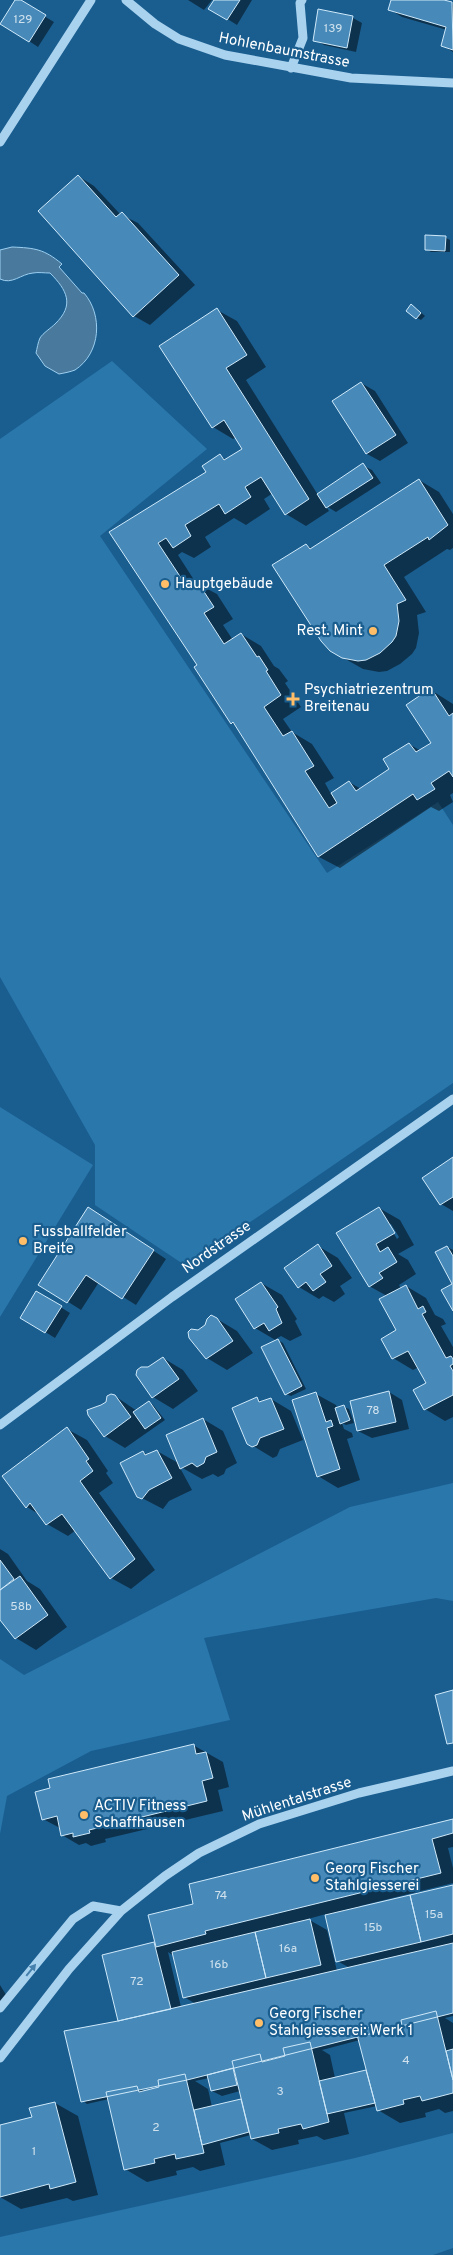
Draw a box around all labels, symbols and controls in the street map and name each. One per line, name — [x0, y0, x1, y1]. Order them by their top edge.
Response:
house number: 129 — [14, 12, 32, 28]
house number: 139 — [324, 21, 342, 37]
street label: Hohlenbaumstrasse — [217, 29, 351, 73]
place label: Hauptgebäude — [175, 575, 273, 594]
marker: Hauptgebäude — [159, 578, 171, 590]
place label: Rest. Mint — [297, 622, 363, 641]
marker: Rest. Mint — [367, 625, 379, 637]
place label: Psychiatriezentrum Breitenau — [304, 681, 434, 717]
marker: Psychiatriezentrum Breitenau — [286, 692, 300, 706]
street label: Nordstrasse — [179, 1217, 255, 1279]
place label: Fussballfelder Breite — [33, 1223, 127, 1259]
marker: Fussballfelder Breite — [17, 1235, 29, 1247]
house number: 78 — [366, 1403, 380, 1419]
house number: 58b — [10, 1599, 32, 1615]
street label: Mühlentalstrasse — [240, 1773, 354, 1827]
place label: ACTIV Fitness Schaffhausen — [94, 1797, 187, 1833]
marker: ACTIV Fitness Schaffhausen — [78, 1809, 90, 1821]
place label: Georg Fischer Stahlgiesserei — [325, 1860, 419, 1896]
marker: Georg Fischer Stahlgiesserei — [309, 1872, 321, 1884]
house number: 74 — [215, 1888, 227, 1904]
house number: 15a — [425, 1907, 443, 1923]
house number: 15b — [364, 1920, 383, 1936]
house number: 16a — [279, 1941, 297, 1957]
house number: 16b — [210, 1957, 228, 1973]
one-way arrow — [25, 1964, 36, 1977]
house number: 72 — [130, 1974, 144, 1990]
place label: Georg Fischer Stahlgiesserei: Werk 1 — [269, 2005, 413, 2041]
marker: Georg Fischer Stahlgiesserei: Werk 1 — [253, 2017, 265, 2029]
house number: 4 — [402, 2053, 410, 2069]
house number: 3 — [276, 2084, 284, 2100]
house number: 2 — [152, 2120, 160, 2136]
house number: 1 — [32, 2144, 36, 2160]

